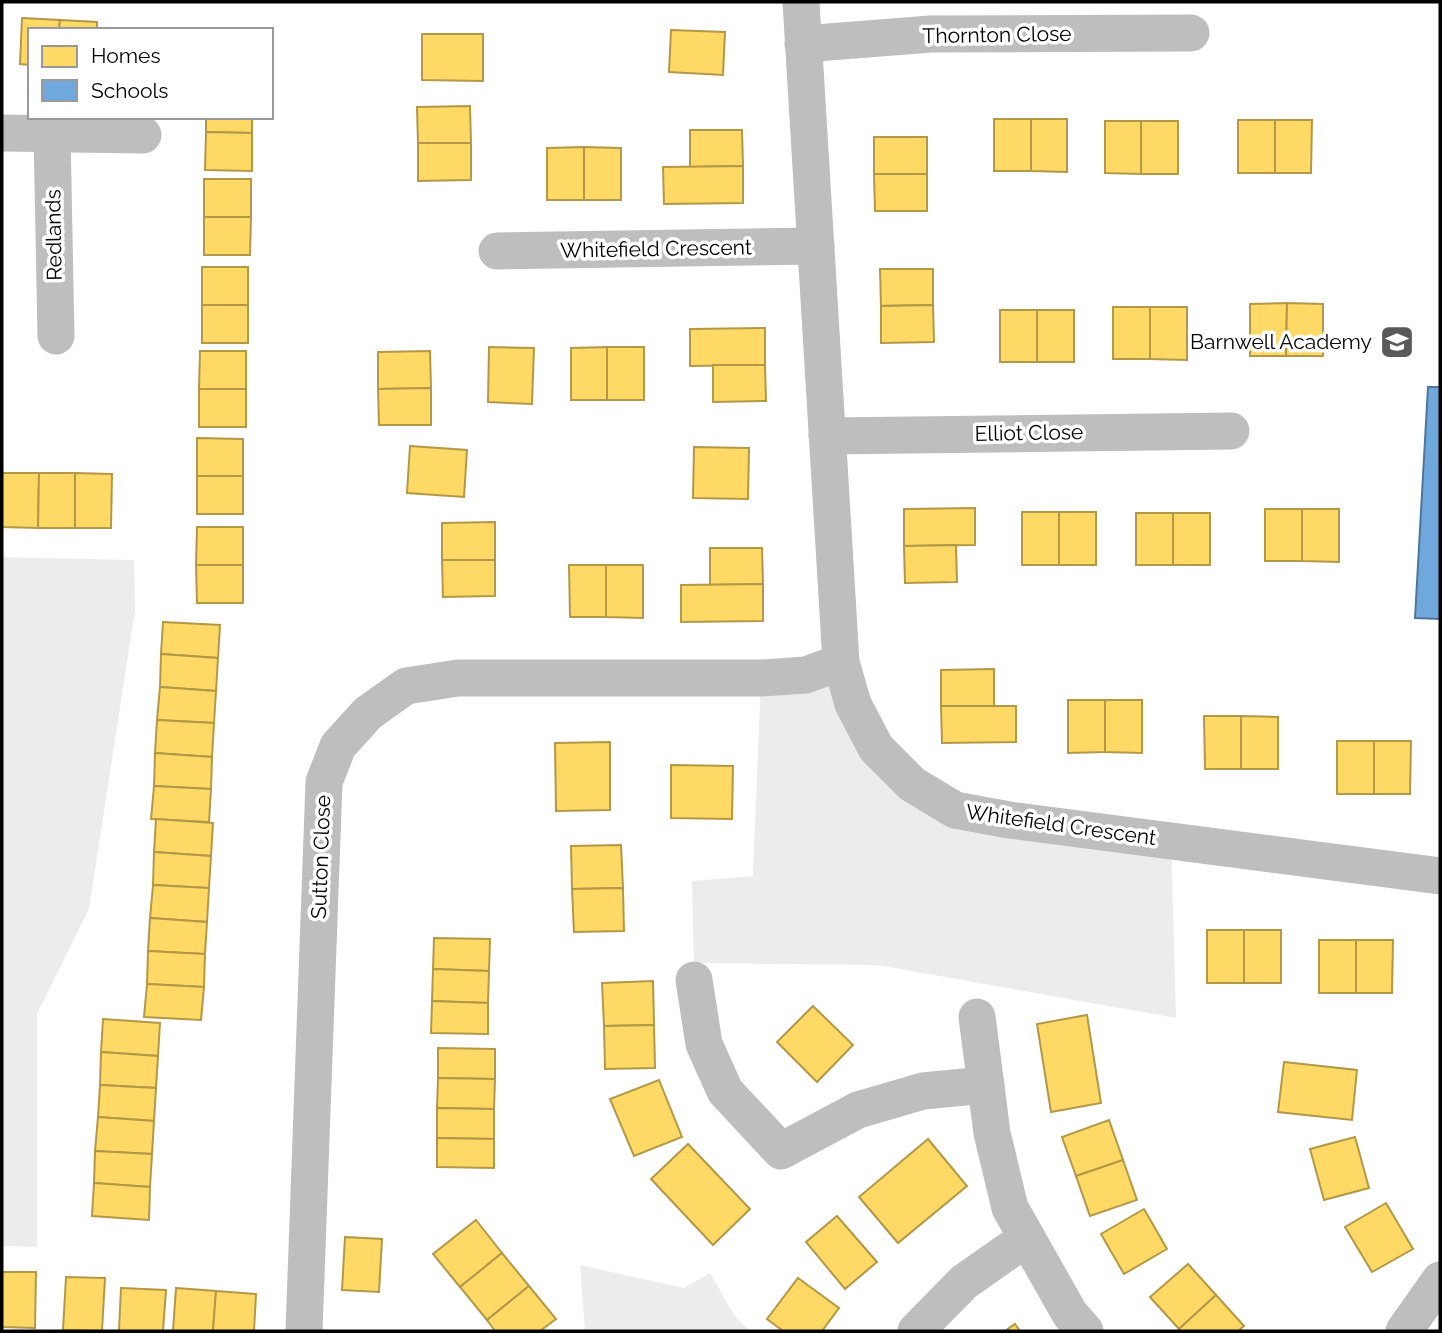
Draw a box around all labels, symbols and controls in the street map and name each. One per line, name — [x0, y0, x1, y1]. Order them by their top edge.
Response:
street label: Thornton Close — [922, 21, 1072, 48]
legend — [28, 28, 273, 119]
text: Homes — [91, 43, 161, 68]
text: Schools — [91, 78, 168, 103]
street label: Redlands — [40, 189, 67, 281]
street label: Whitefield Crescent — [560, 234, 752, 263]
school or university icon: Barnwell Academy — [1378, 323, 1416, 361]
place label: Barnwell Academy — [1190, 329, 1372, 354]
street label: Elliot Close — [974, 419, 1084, 446]
street label: Sutton Close — [306, 794, 335, 920]
street label: Whitefield Crescent — [964, 799, 1158, 850]

